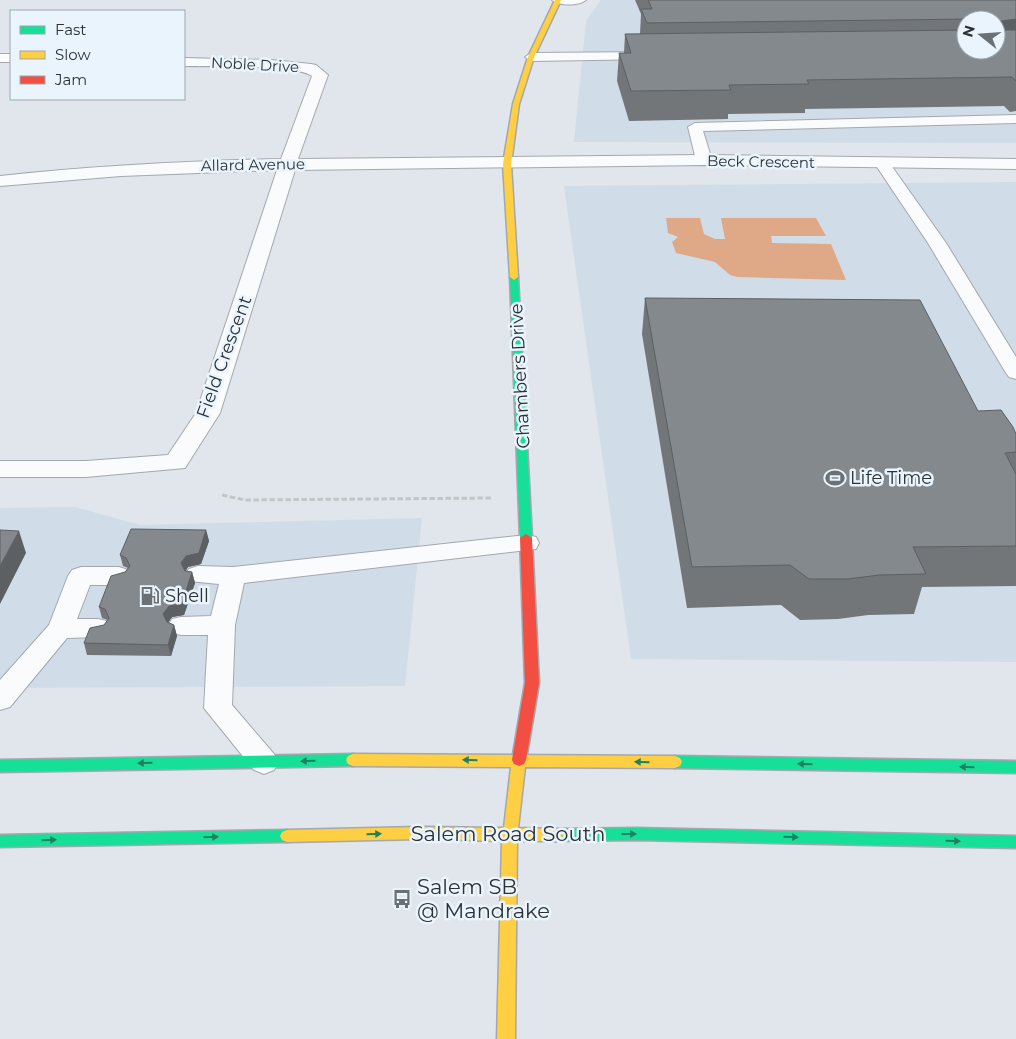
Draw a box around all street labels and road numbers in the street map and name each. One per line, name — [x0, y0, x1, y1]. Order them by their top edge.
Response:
street label: Noble Drive — [211, 53, 300, 76]
street label: Beck Crescent — [707, 151, 815, 172]
street label: Allard Avenue — [201, 154, 305, 175]
street label: Field Crescent — [192, 293, 256, 421]
street label: Chambers Drive — [505, 303, 535, 449]
street label: Salem Road South — [411, 821, 605, 846]

